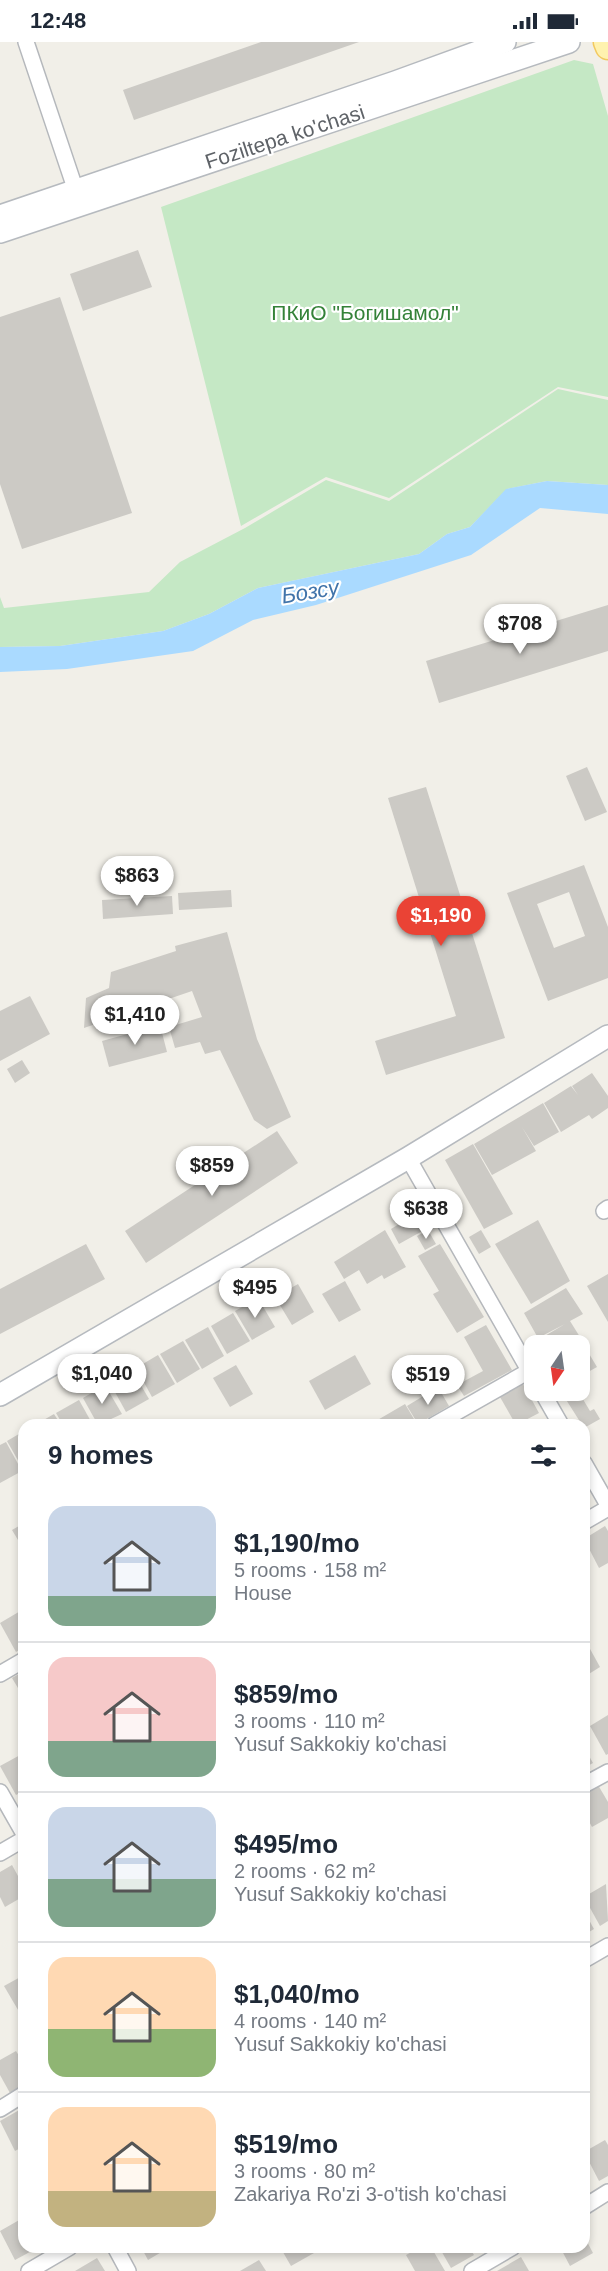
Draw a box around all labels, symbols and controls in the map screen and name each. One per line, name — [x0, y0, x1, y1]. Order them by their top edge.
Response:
text: 12:48 — [30, 8, 86, 33]
street label: Foziltepa ko'chasi — [202, 100, 367, 173]
park label: ПКиО "Богишамол" — [271, 301, 459, 324]
water label: Бозсу — [280, 574, 343, 608]
pin: $708 — [484, 604, 556, 655]
text: $708 — [498, 612, 542, 634]
pin: $863 — [101, 856, 173, 907]
text: $863 — [115, 864, 159, 886]
pin: $1,190 — [392, 896, 490, 947]
text: $1,190 — [410, 904, 472, 926]
pin: $1,410 — [86, 995, 184, 1046]
text: $1,410 — [104, 1003, 166, 1025]
pin: $859 — [176, 1146, 248, 1197]
text: $859 — [190, 1154, 234, 1176]
pin: $638 — [390, 1189, 462, 1240]
text: $638 — [404, 1197, 448, 1219]
pin: $495 — [219, 1268, 291, 1319]
text: $495 — [233, 1276, 277, 1298]
north arrow — [524, 1335, 590, 1401]
map controls — [524, 1335, 590, 1401]
pin: $1,040 — [53, 1354, 151, 1405]
pin: $519 — [392, 1355, 464, 1406]
text: $1,040 — [71, 1362, 133, 1384]
text: $519 — [406, 1363, 450, 1385]
icon: filters — [527, 1439, 560, 1472]
text: 9 homes — [48, 1440, 154, 1470]
text: $1,190/mo — [234, 1528, 360, 1558]
icon: home — [96, 1530, 168, 1602]
text: 5 rooms · 158 m² — [234, 1559, 386, 1581]
text: House — [234, 1582, 292, 1604]
text: $859/mo — [234, 1679, 338, 1709]
icon: home — [96, 1681, 168, 1753]
text: 3 rooms · 110 m² — [234, 1710, 385, 1732]
text: Yusuf Sakkokiy ko'chasi — [234, 1733, 447, 1755]
text: $495/mo — [234, 1829, 338, 1859]
icon: home — [96, 1831, 168, 1903]
text: 2 rooms · 62 m² — [234, 1860, 375, 1882]
text: Yusuf Sakkokiy ko'chasi — [234, 1883, 447, 1905]
text: $1,040/mo — [234, 1979, 360, 2009]
icon: home — [96, 1981, 168, 2053]
text: 4 rooms · 140 m² — [234, 2010, 386, 2032]
text: Yusuf Sakkokiy ko'chasi — [234, 2033, 447, 2055]
text: $519/mo — [234, 2129, 338, 2159]
icon: home — [96, 2131, 168, 2203]
text: 3 rooms · 80 m² — [234, 2160, 375, 2182]
text: Zakariya Ro'zi 3-o'tish ko'chasi — [234, 2183, 507, 2205]

